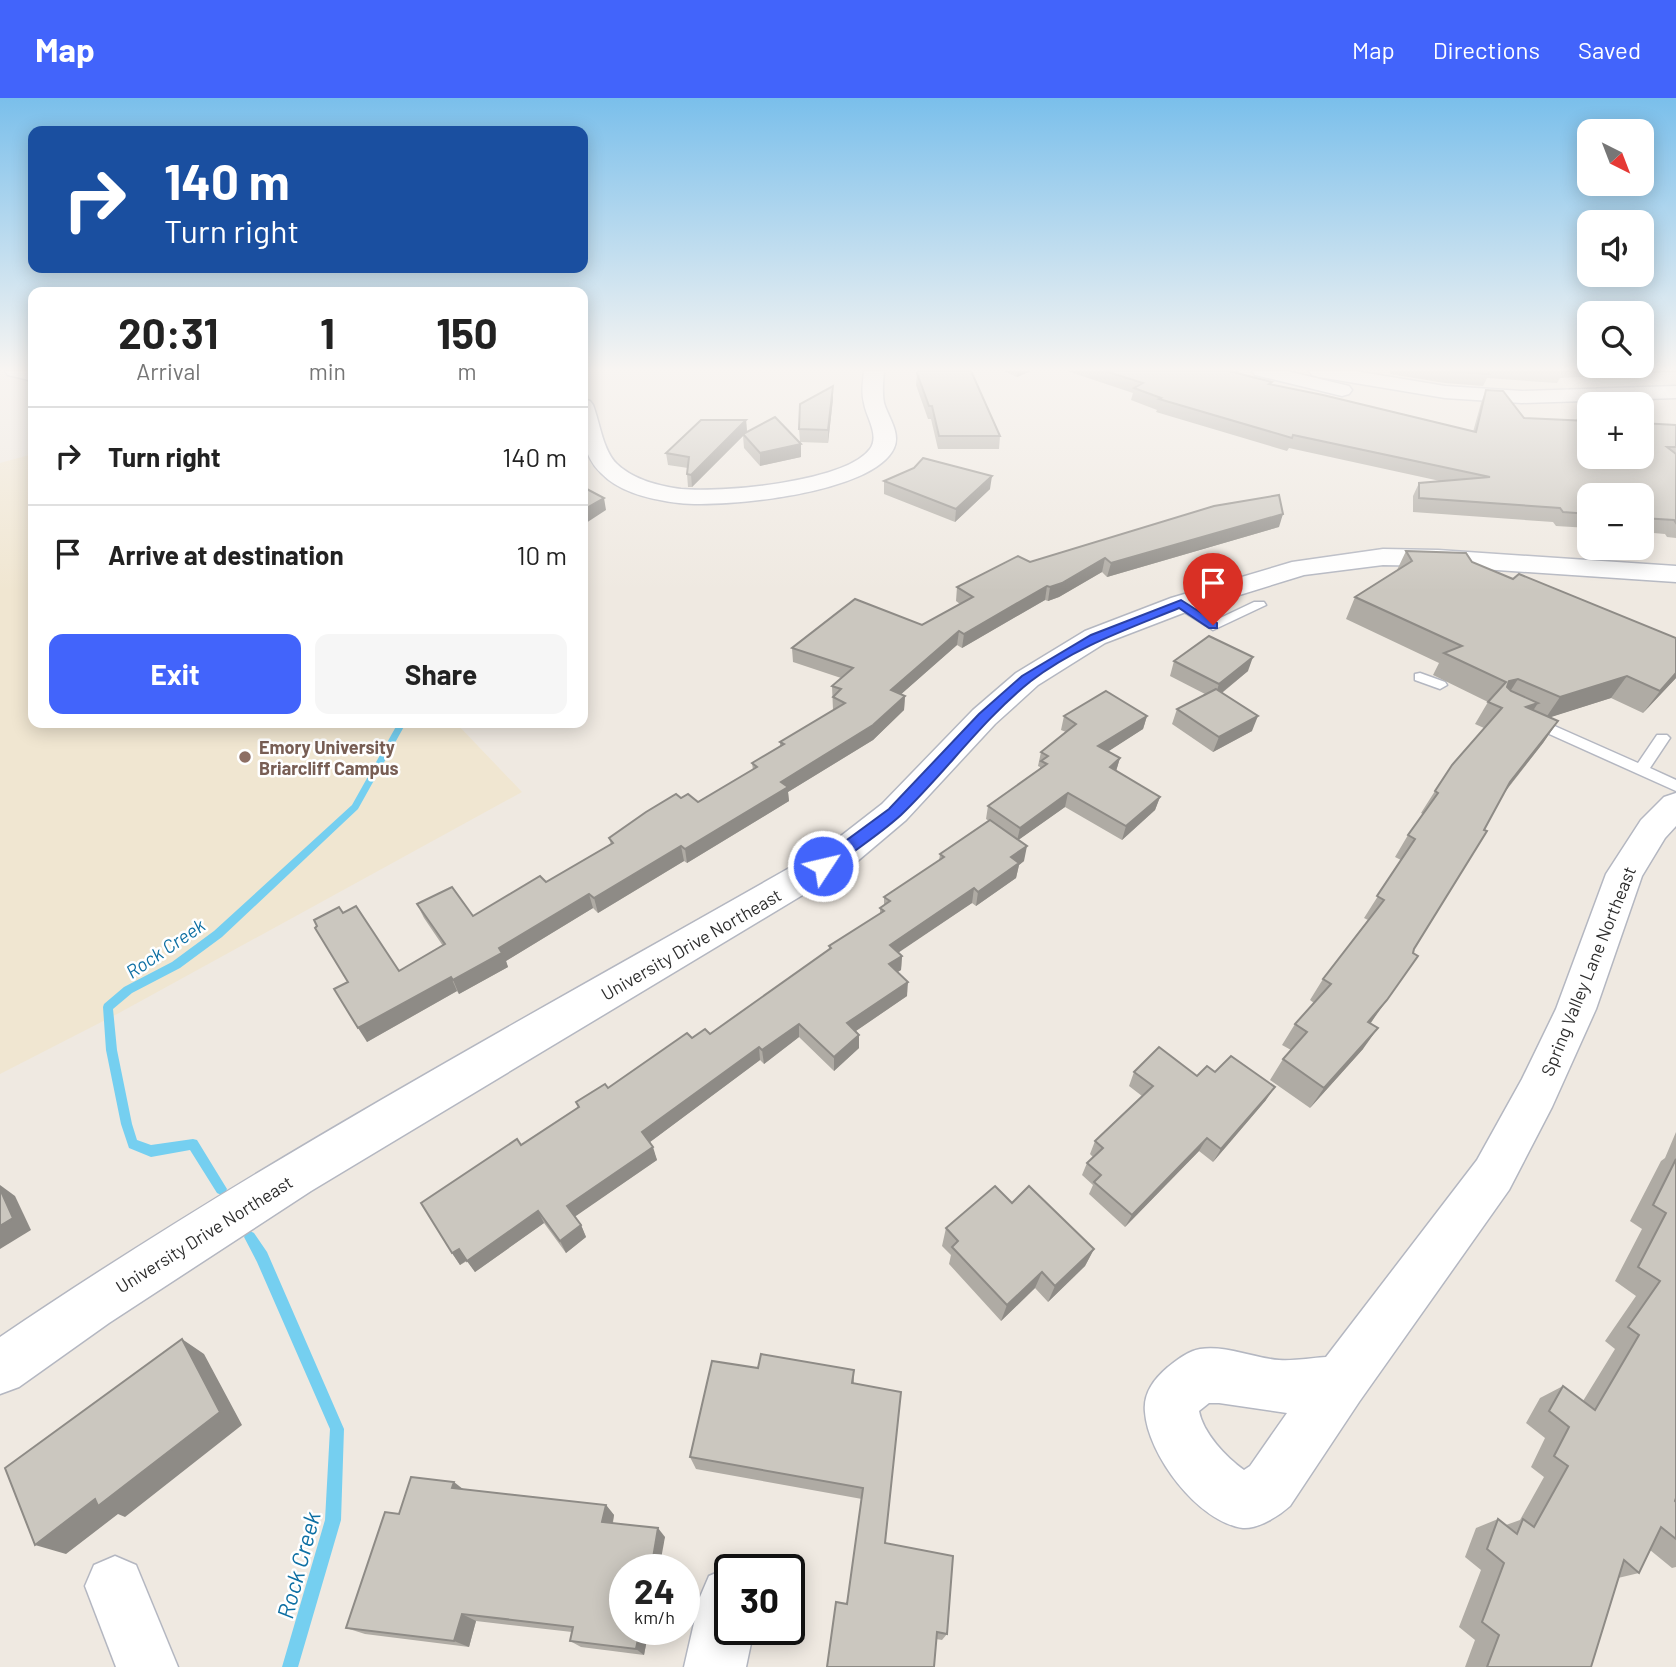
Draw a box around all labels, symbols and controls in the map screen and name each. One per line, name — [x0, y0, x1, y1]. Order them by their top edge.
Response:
text: Map — [35, 29, 95, 69]
text: Map — [1352, 35, 1395, 64]
text: Directions — [1433, 35, 1540, 64]
text: Saved — [1578, 35, 1641, 64]
north arrow — [1577, 119, 1654, 196]
map controls — [1577, 119, 1654, 560]
text: 140 m — [164, 151, 290, 210]
icon: right — [49, 154, 140, 245]
button: sound — [1577, 210, 1654, 287]
text: Turn right — [164, 211, 299, 249]
button: search — [1577, 301, 1654, 378]
text: 20:31 — [118, 307, 218, 357]
text: 1 — [320, 307, 335, 357]
text: 150 — [436, 307, 498, 357]
text: Arrival — [136, 357, 201, 385]
text: min — [309, 357, 346, 385]
text: m — [457, 357, 477, 385]
button: + — [1577, 392, 1654, 469]
icon: right — [49, 437, 87, 475]
text: Turn right — [108, 441, 221, 472]
text: 140 m — [502, 441, 567, 472]
button: − — [1577, 483, 1654, 560]
icon: arrive — [49, 535, 87, 573]
text: Arrive at destination — [108, 539, 344, 570]
text: 10 m — [517, 539, 567, 570]
pin — [1183, 553, 1243, 625]
icon: arrive — [1194, 564, 1232, 602]
button: Exit — [49, 634, 301, 714]
button: Share — [315, 634, 567, 714]
place label: Emory University Briarcliff Campus — [259, 736, 398, 779]
marker: Emory University Briarcliff Campus — [237, 749, 253, 765]
position arrow — [786, 829, 860, 903]
street label: Spring Valley Lane Northeast — [1536, 863, 1640, 1079]
street label: University Drive Northeast — [597, 883, 785, 1005]
water label: Rock Creek — [121, 913, 210, 983]
street label: University Drive Northeast — [111, 1170, 297, 1298]
water label: Rock Creek — [270, 1508, 326, 1622]
speed limit sign: 30 — [714, 1554, 805, 1645]
text: 24 — [634, 1569, 675, 1611]
text: km/h — [634, 1606, 675, 1628]

